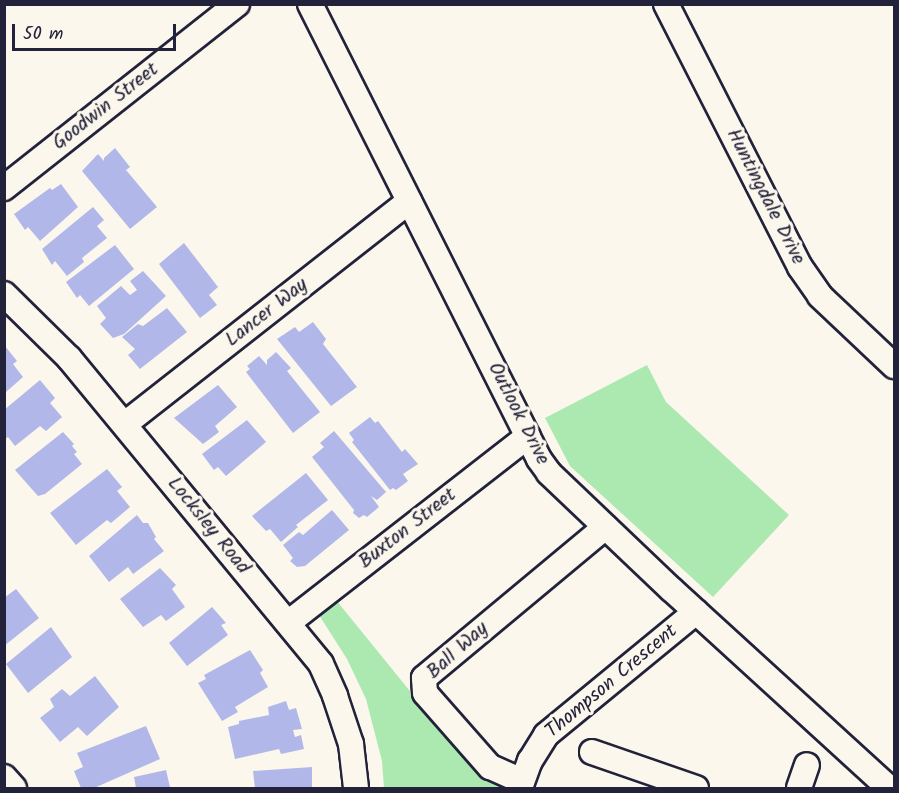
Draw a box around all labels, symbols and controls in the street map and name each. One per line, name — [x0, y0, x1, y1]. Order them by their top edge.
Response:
scale bar — [15, 12, 178, 50]
text: 50 m — [23, 20, 63, 49]
street label: Goodwin Street — [48, 58, 164, 156]
street label: Huntingdale Drive — [720, 125, 810, 269]
street label: Lancer Way — [221, 273, 313, 353]
street label: Outlook Drive — [482, 359, 554, 469]
street label: Locksley Road — [161, 473, 255, 579]
street label: Buxton Street — [354, 483, 462, 575]
street label: Ball Way — [422, 617, 494, 685]
street label: Thompson Crescent — [541, 620, 683, 744]

